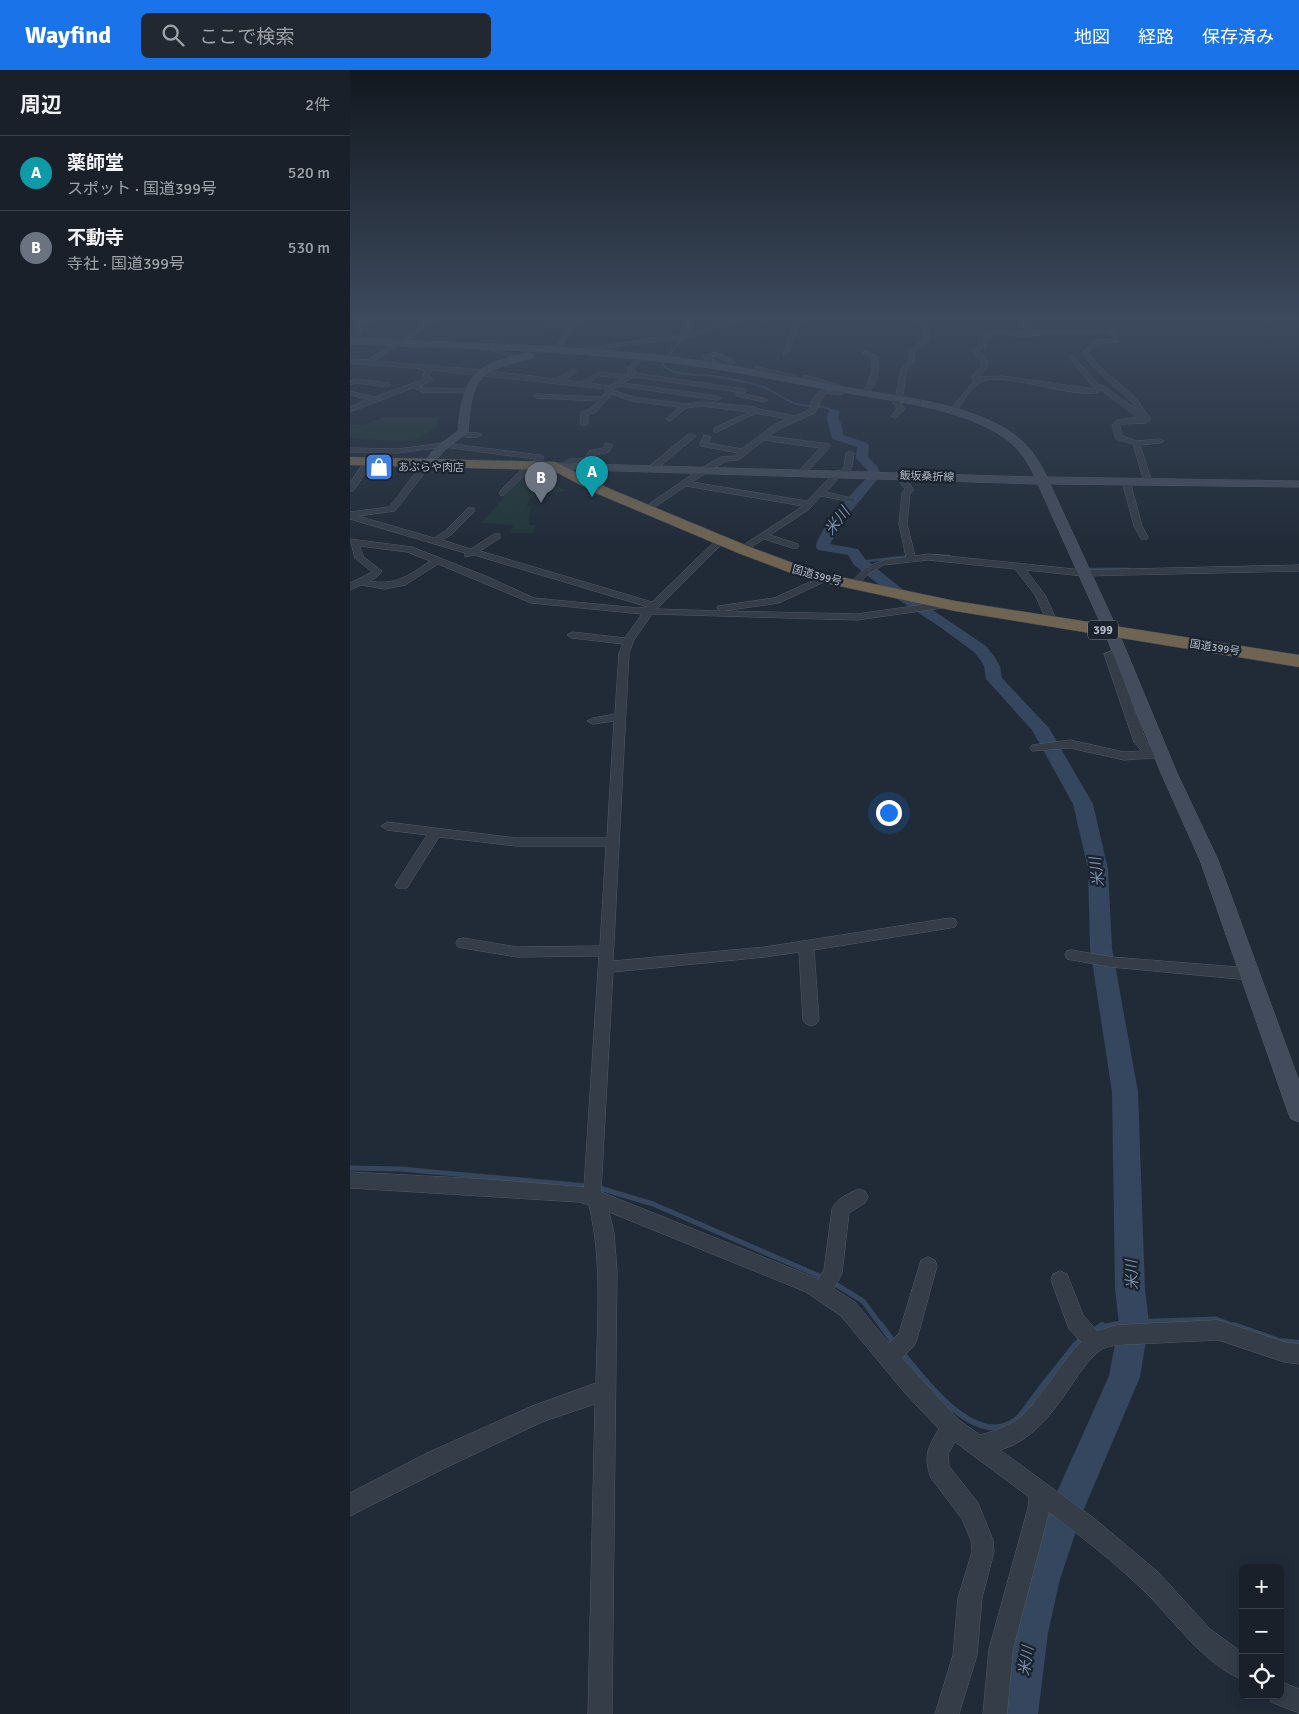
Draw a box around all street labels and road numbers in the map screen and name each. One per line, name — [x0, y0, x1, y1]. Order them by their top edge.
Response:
street label: 飯坂桑折線 — [899, 469, 955, 484]
street label: 国道399号 — [791, 563, 843, 588]
road number: 399 — [1088, 620, 1118, 640]
street label: 国道399号 — [1189, 637, 1241, 658]

